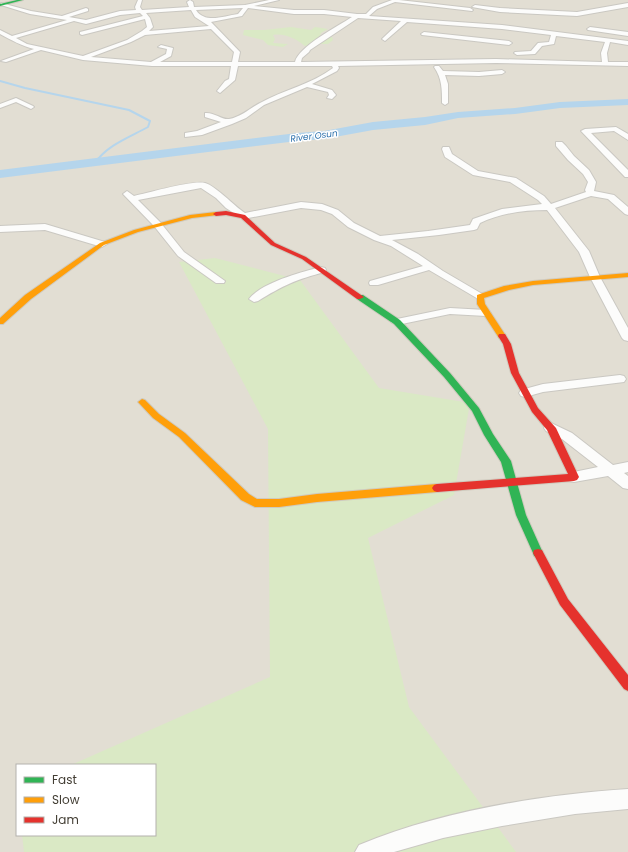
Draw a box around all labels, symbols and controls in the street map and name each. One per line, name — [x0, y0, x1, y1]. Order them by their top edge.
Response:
water label: River Osun — [290, 127, 339, 145]
legend — [16, 764, 156, 836]
text: Fast — [52, 771, 77, 788]
text: Slow — [52, 791, 80, 808]
text: Jam — [52, 811, 79, 828]

